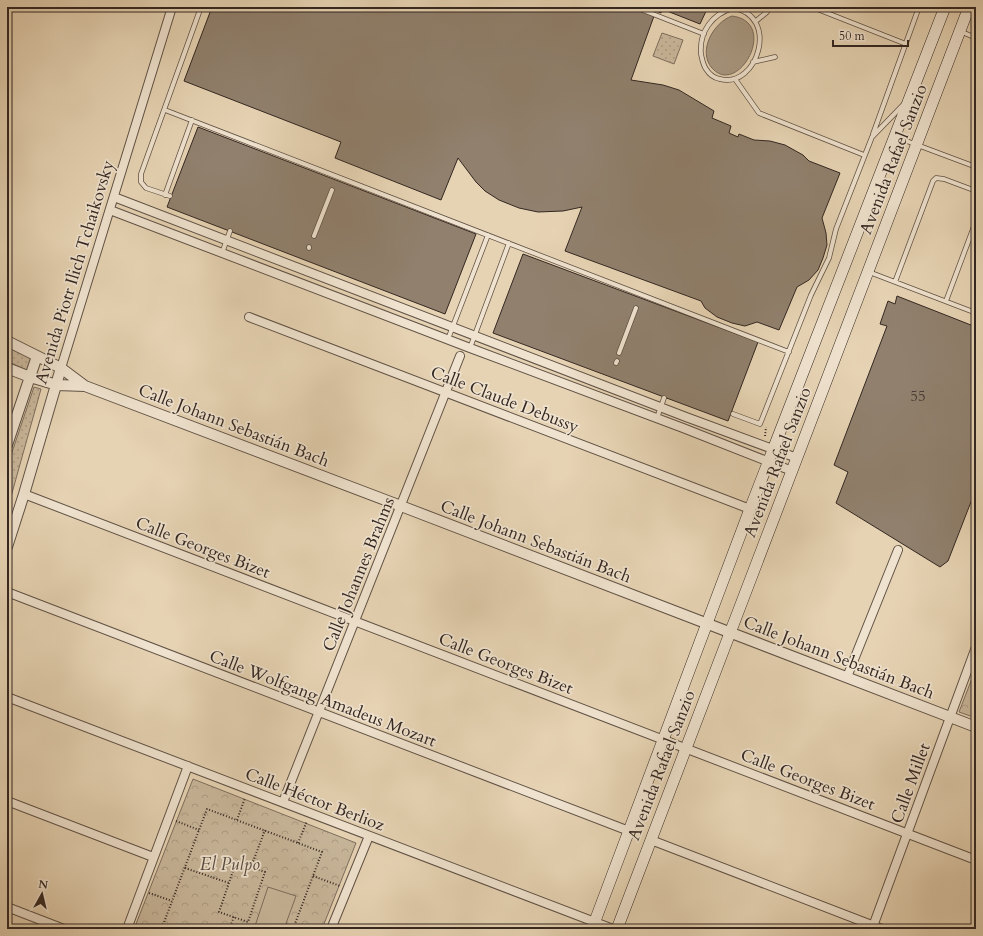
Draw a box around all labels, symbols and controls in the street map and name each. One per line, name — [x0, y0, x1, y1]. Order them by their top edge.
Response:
scale bar — [833, 22, 908, 48]
text: 50 m — [839, 28, 866, 44]
street label: Avenida Rafael Sanzio — [854, 81, 933, 238]
street label: Avenida Piotr Ilich Tchaikovsky — [29, 157, 120, 387]
street label: Calle Claude Debussy — [427, 361, 582, 438]
street label: Calle Johann Sebastián Bach — [135, 378, 333, 473]
street label: Avenida Rafael Sanzio — [738, 384, 817, 541]
house number: 55 — [910, 386, 926, 406]
street label: Calle Johannes Brahms — [317, 493, 400, 655]
street label: Calle Johann Sebastián Bach — [437, 494, 635, 589]
street label: Calle Georges Bizet — [132, 511, 274, 584]
street label: Calle Johann Sebastián Bach — [740, 610, 938, 705]
street label: Calle Georges Bizet — [435, 627, 577, 700]
street label: Calle Wolfgang Amadeus Mozart — [206, 644, 440, 753]
street label: Avenida Rafael Sanzio — [622, 687, 701, 844]
street label: Calle Millet — [885, 739, 936, 826]
street label: Calle Georges Bizet — [737, 743, 879, 816]
street label: Calle Héctor Berlioz — [242, 762, 388, 837]
park label: El Pulpo — [200, 853, 260, 876]
north arrow — [22, 874, 62, 914]
text: N — [38, 877, 50, 893]

